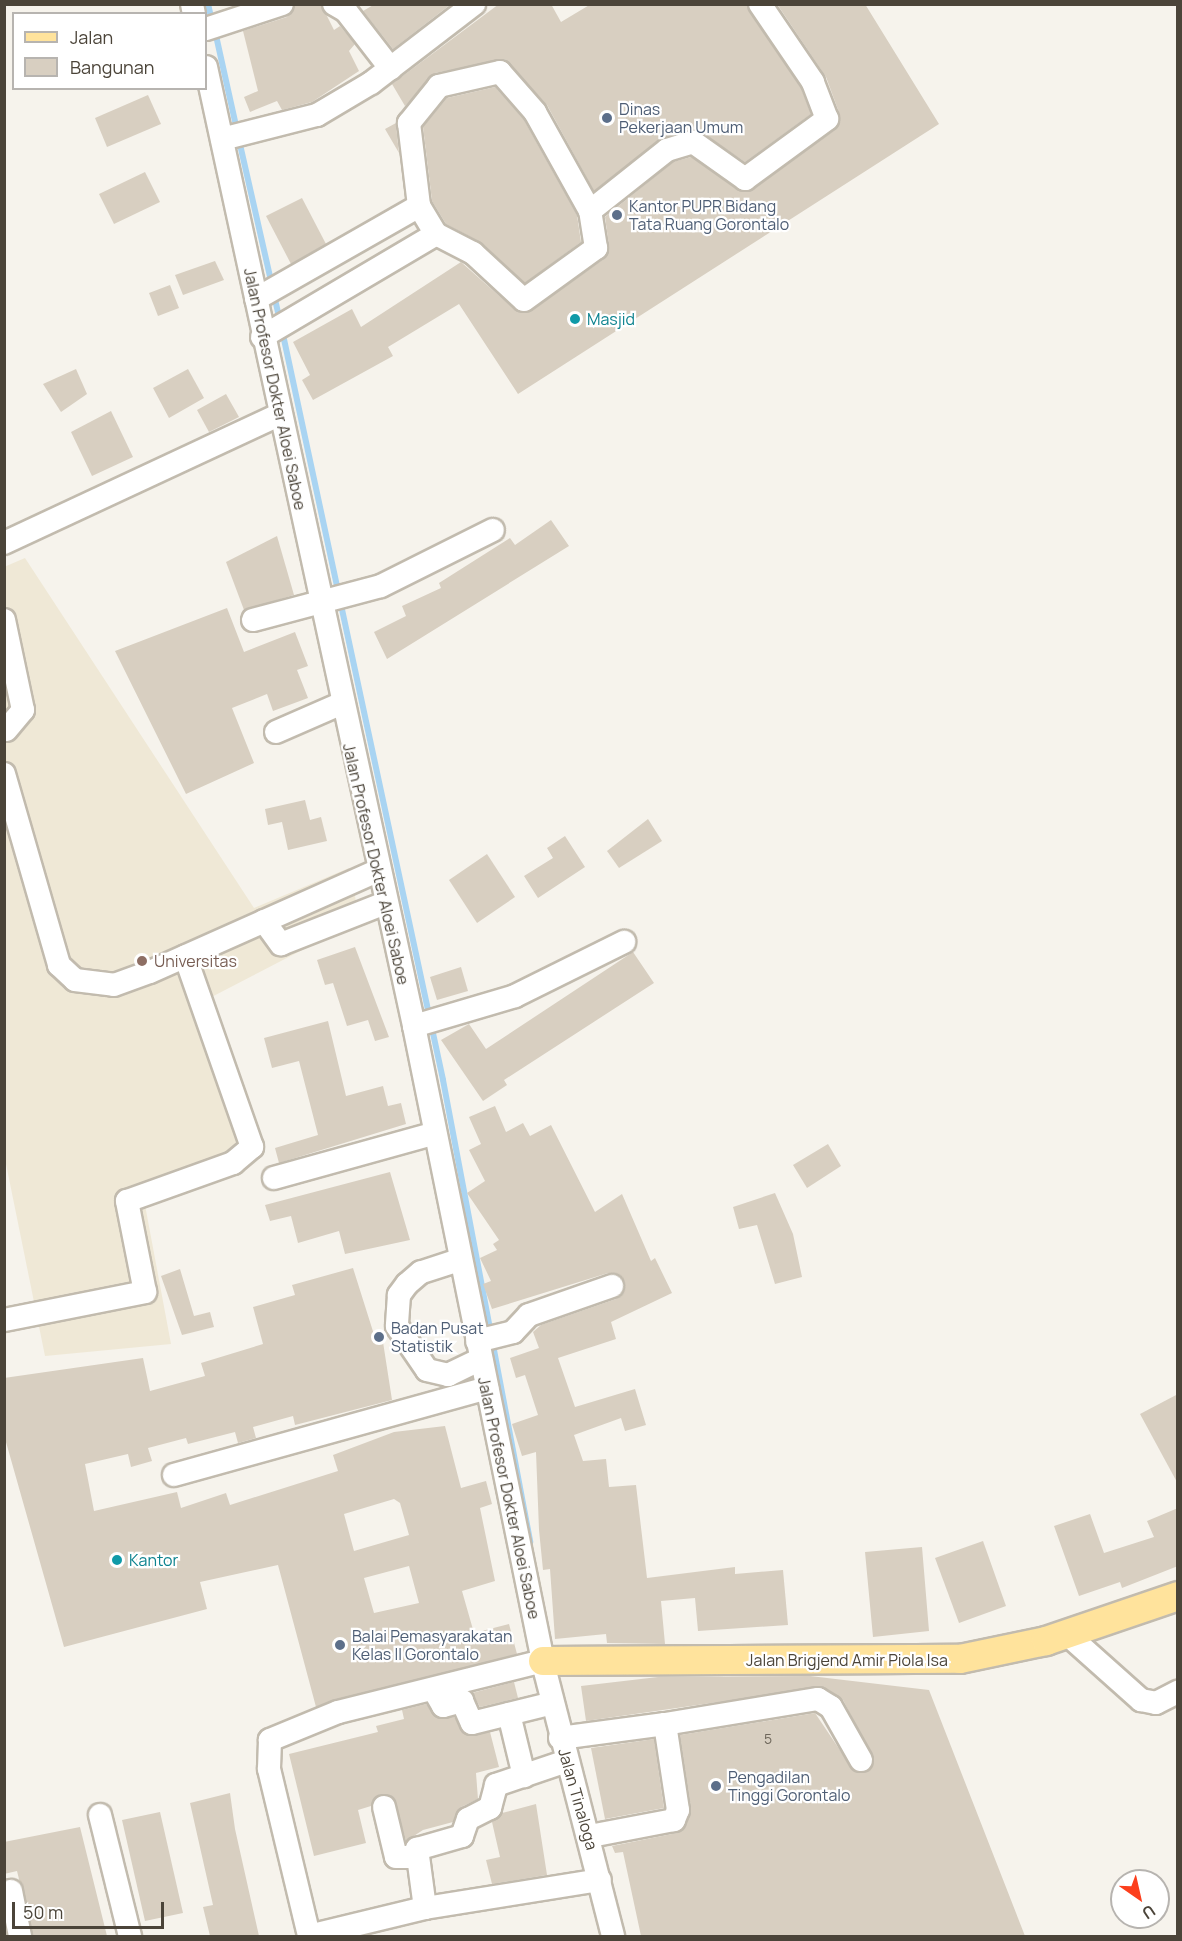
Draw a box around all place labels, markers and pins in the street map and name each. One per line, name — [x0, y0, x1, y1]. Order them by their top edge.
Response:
place label: Dinas Pekerjaan Umum — [619, 99, 743, 137]
marker: Dinas Pekerjaan Umum — [600, 111, 614, 125]
place label: Kantor PUPR Bidang Tata Ruang Gorontalo — [629, 196, 789, 234]
marker: Kantor PUPR Bidang Tata Ruang Gorontalo — [610, 208, 624, 222]
place label: Masjid — [587, 309, 635, 329]
marker: Masjid — [568, 312, 582, 326]
place label: Universitas — [154, 951, 237, 971]
marker: Universitas — [135, 954, 149, 968]
place label: Badan Pusat Statistik — [391, 1318, 484, 1356]
marker: Badan Pusat Statistik — [372, 1330, 386, 1344]
place label: Kantor — [129, 1550, 178, 1570]
marker: Kantor — [110, 1553, 124, 1567]
place label: Balai Pemasyarakatan Kelas II Gorontalo — [352, 1626, 512, 1664]
marker: Balai Pemasyarakatan Kelas II Gorontalo — [333, 1638, 347, 1652]
place label: Pengadilan Tinggi Gorontalo — [728, 1767, 850, 1805]
marker: Pengadilan Tinggi Gorontalo — [709, 1779, 723, 1793]

